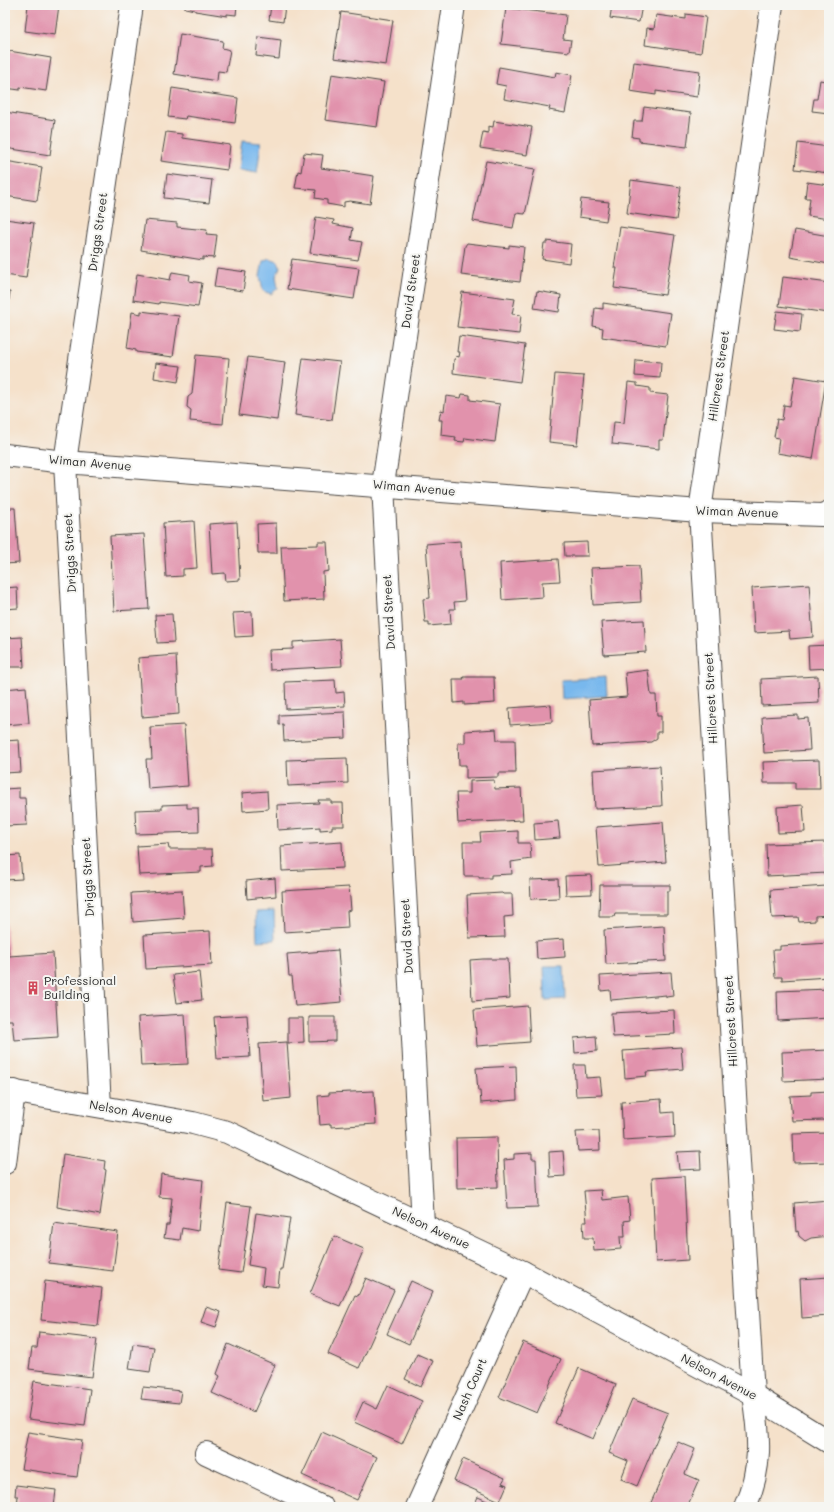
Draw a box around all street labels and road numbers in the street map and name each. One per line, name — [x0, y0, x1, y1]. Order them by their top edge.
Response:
street label: Driggs Street — [84, 191, 110, 272]
street label: David Street — [397, 252, 423, 329]
street label: Hillcrest Street — [704, 329, 732, 422]
street label: Wiman Avenue — [48, 450, 132, 474]
street label: Wiman Avenue — [372, 475, 456, 499]
street label: Wiman Avenue — [695, 502, 779, 520]
street label: Driggs Street — [59, 513, 79, 593]
street label: David Street — [378, 574, 398, 650]
street label: Hillcrest Street — [700, 652, 720, 744]
street label: Driggs Street — [77, 837, 97, 917]
street label: David Street — [396, 898, 416, 974]
street label: Hillcrest Street — [720, 975, 740, 1067]
street label: Nelson Avenue — [88, 1096, 174, 1126]
street label: Nelson Avenue — [390, 1202, 473, 1252]
street label: Nelson Avenue — [679, 1349, 760, 1403]
street label: Nash Court — [448, 1355, 490, 1422]

